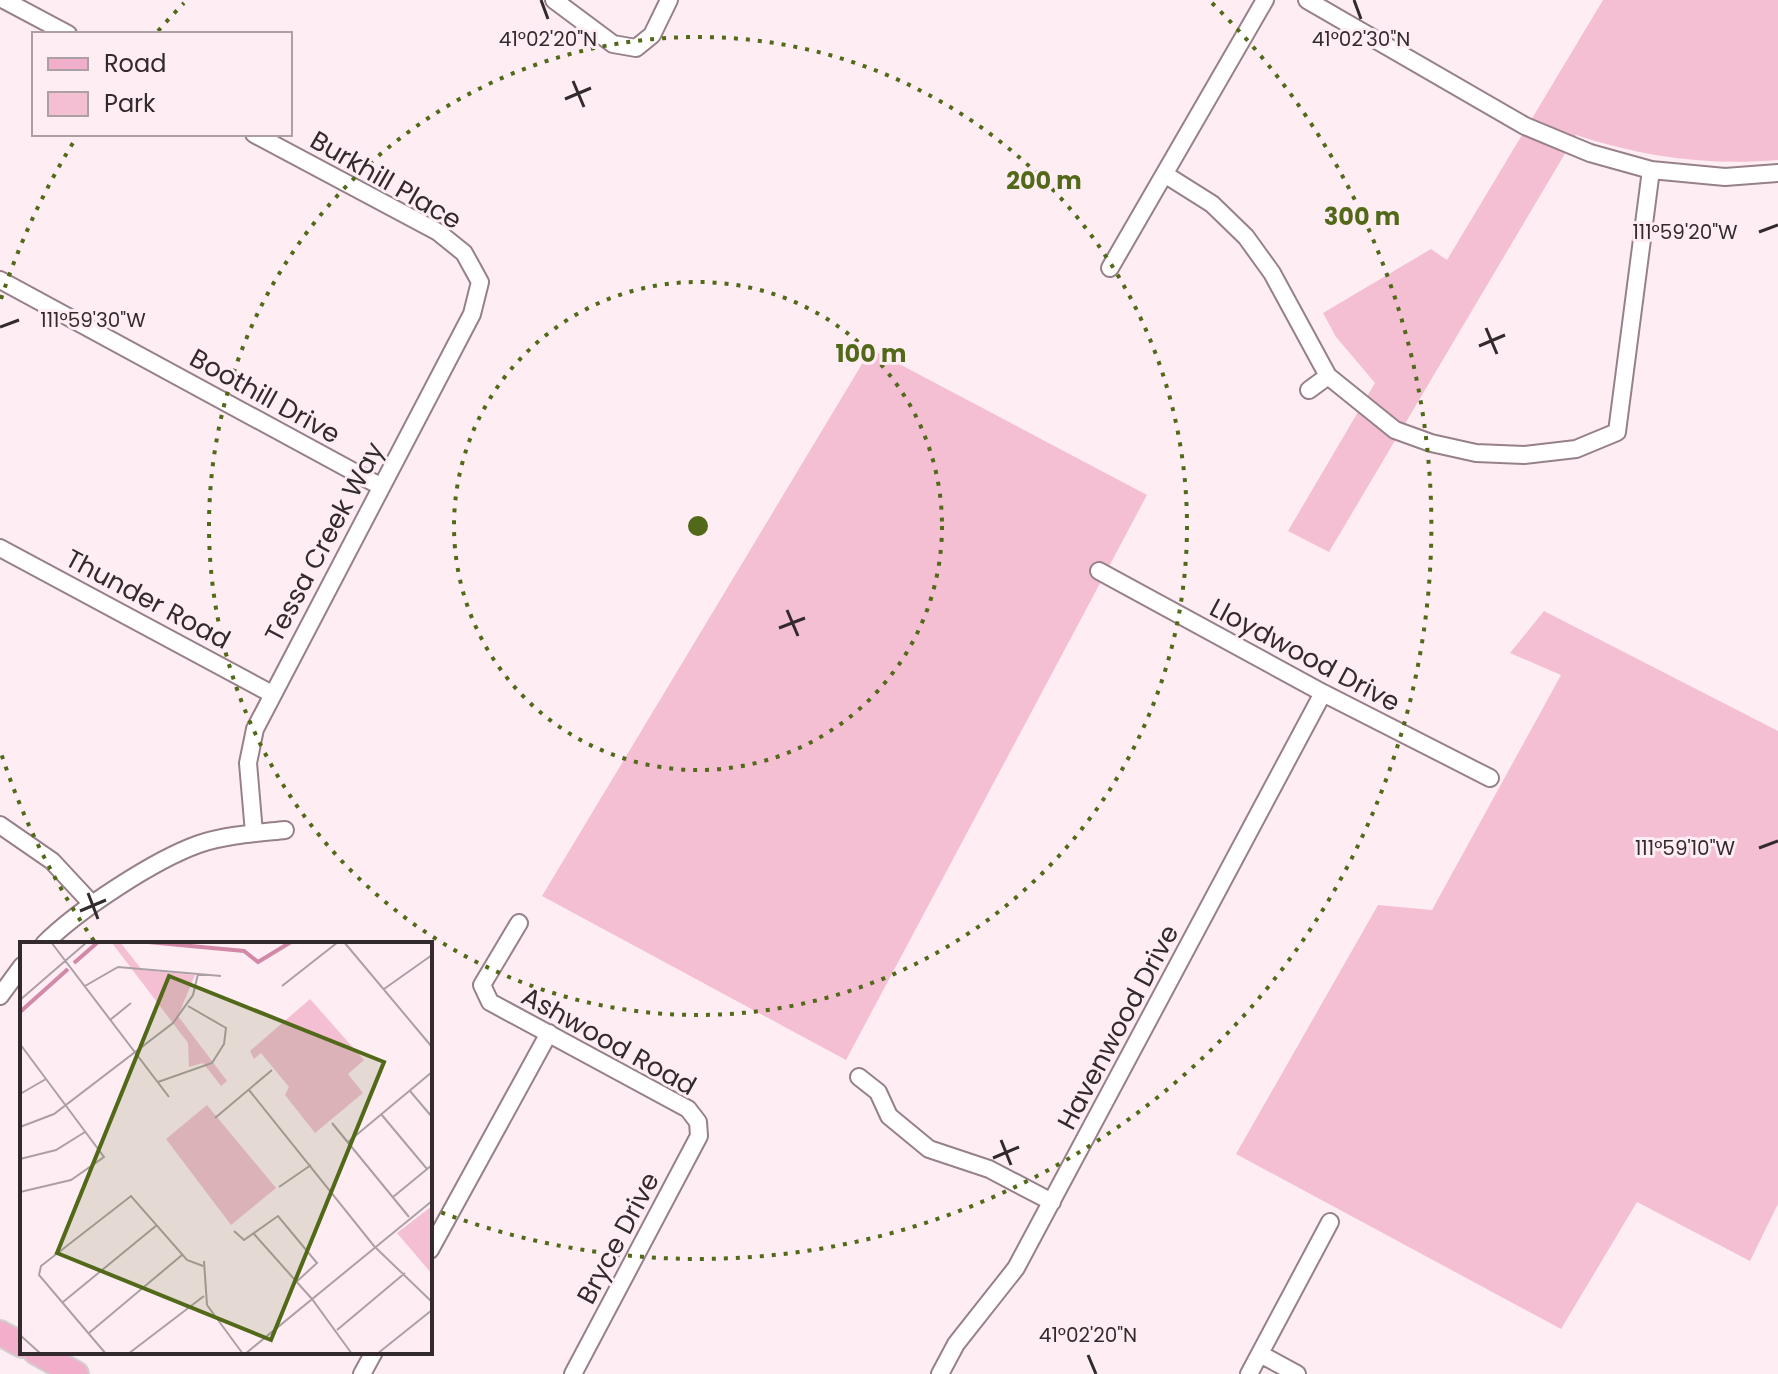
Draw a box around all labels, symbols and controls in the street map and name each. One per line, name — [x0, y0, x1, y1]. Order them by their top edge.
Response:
text: 41°02'20"N — [499, 25, 597, 53]
text: 41°02'30"N — [1312, 25, 1410, 53]
legend — [32, 32, 292, 136]
text: Road — [104, 47, 166, 80]
text: Park — [104, 87, 156, 120]
street label: Burkhill Place — [304, 122, 468, 238]
text: 200 m — [1006, 164, 1082, 197]
text: 300 m — [1324, 200, 1400, 233]
text: 111°59'20"W — [1632, 218, 1738, 246]
text: 111°59'30"W — [40, 306, 146, 334]
text: 100 m — [836, 337, 906, 370]
street label: Boothill Drive — [183, 340, 347, 452]
street label: Tessa Creek Way — [256, 435, 392, 648]
centre of rings — [684, 512, 712, 540]
street label: Thunder Road — [59, 540, 237, 658]
street label: Lloydwood Drive — [1203, 590, 1407, 720]
text: 111°59'10"W — [1635, 834, 1736, 862]
street label: Havenwood Drive — [1049, 918, 1187, 1136]
inset map — [20, 942, 432, 1354]
street label: Ashwood Road — [515, 978, 703, 1104]
street label: Bryce Drive — [568, 1166, 668, 1310]
text: 41°02'20"N — [1039, 1321, 1137, 1349]

